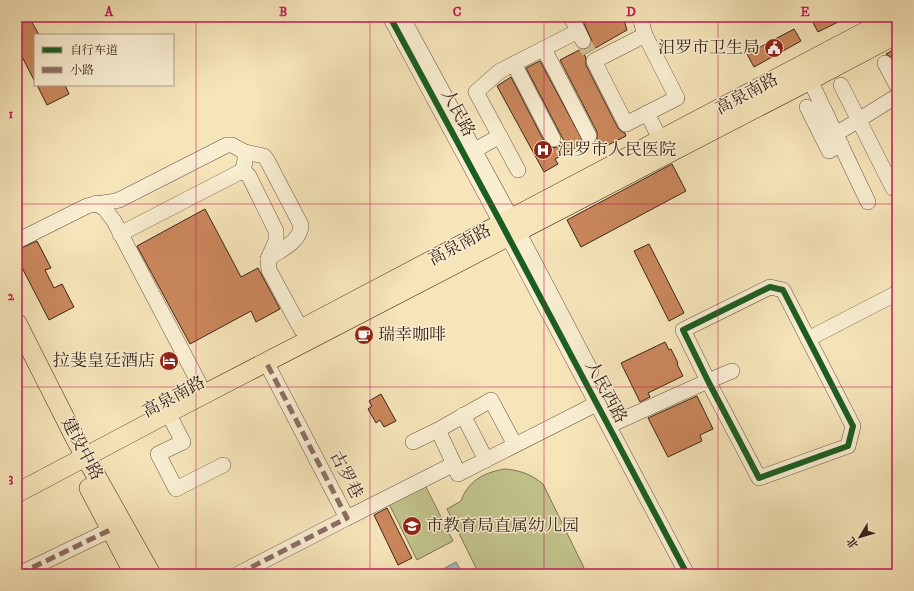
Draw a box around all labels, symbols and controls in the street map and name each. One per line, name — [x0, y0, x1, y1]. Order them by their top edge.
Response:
text: A — [104, 4, 114, 20]
text: B — [279, 4, 287, 20]
text: C — [453, 4, 462, 20]
text: D — [626, 4, 636, 20]
text: E — [800, 4, 810, 20]
legend — [34, 34, 174, 86]
place label: 汨罗市卫生局 — [658, 37, 760, 59]
public building icon: 汨罗市卫生局 — [763, 37, 785, 59]
text: 自行车道 — [70, 43, 118, 58]
text: 小路 — [70, 63, 94, 78]
street label: 高泉南路 — [712, 68, 782, 120]
street label: 人民路 — [436, 85, 480, 141]
text: 1 — [9, 106, 14, 122]
hospital icon: 汨罗市人民医院 — [532, 139, 554, 161]
place label: 汨罗市人民医院 — [557, 139, 676, 161]
street label: 高泉南路 — [425, 219, 495, 271]
text: 2 — [8, 288, 15, 304]
cafe icon: 瑞幸咖啡 — [353, 324, 375, 346]
place label: 瑞幸咖啡 — [378, 324, 446, 346]
place label: 拉斐皇廷酒店 — [53, 350, 155, 372]
hotel icon: 拉斐皇廷酒店 — [158, 350, 180, 372]
street label: 人民西路 — [580, 357, 632, 427]
street label: 高泉南路 — [139, 371, 209, 423]
street label: 建设中路 — [56, 414, 108, 484]
street label: 古罗巷 — [325, 447, 367, 503]
text: 3 — [9, 470, 14, 486]
school or university icon: 市教育局直属幼儿园 — [401, 515, 423, 537]
place label: 市教育局直属幼儿园 — [426, 515, 579, 537]
north arrow — [840, 517, 880, 557]
text: 北 — [844, 534, 862, 551]

